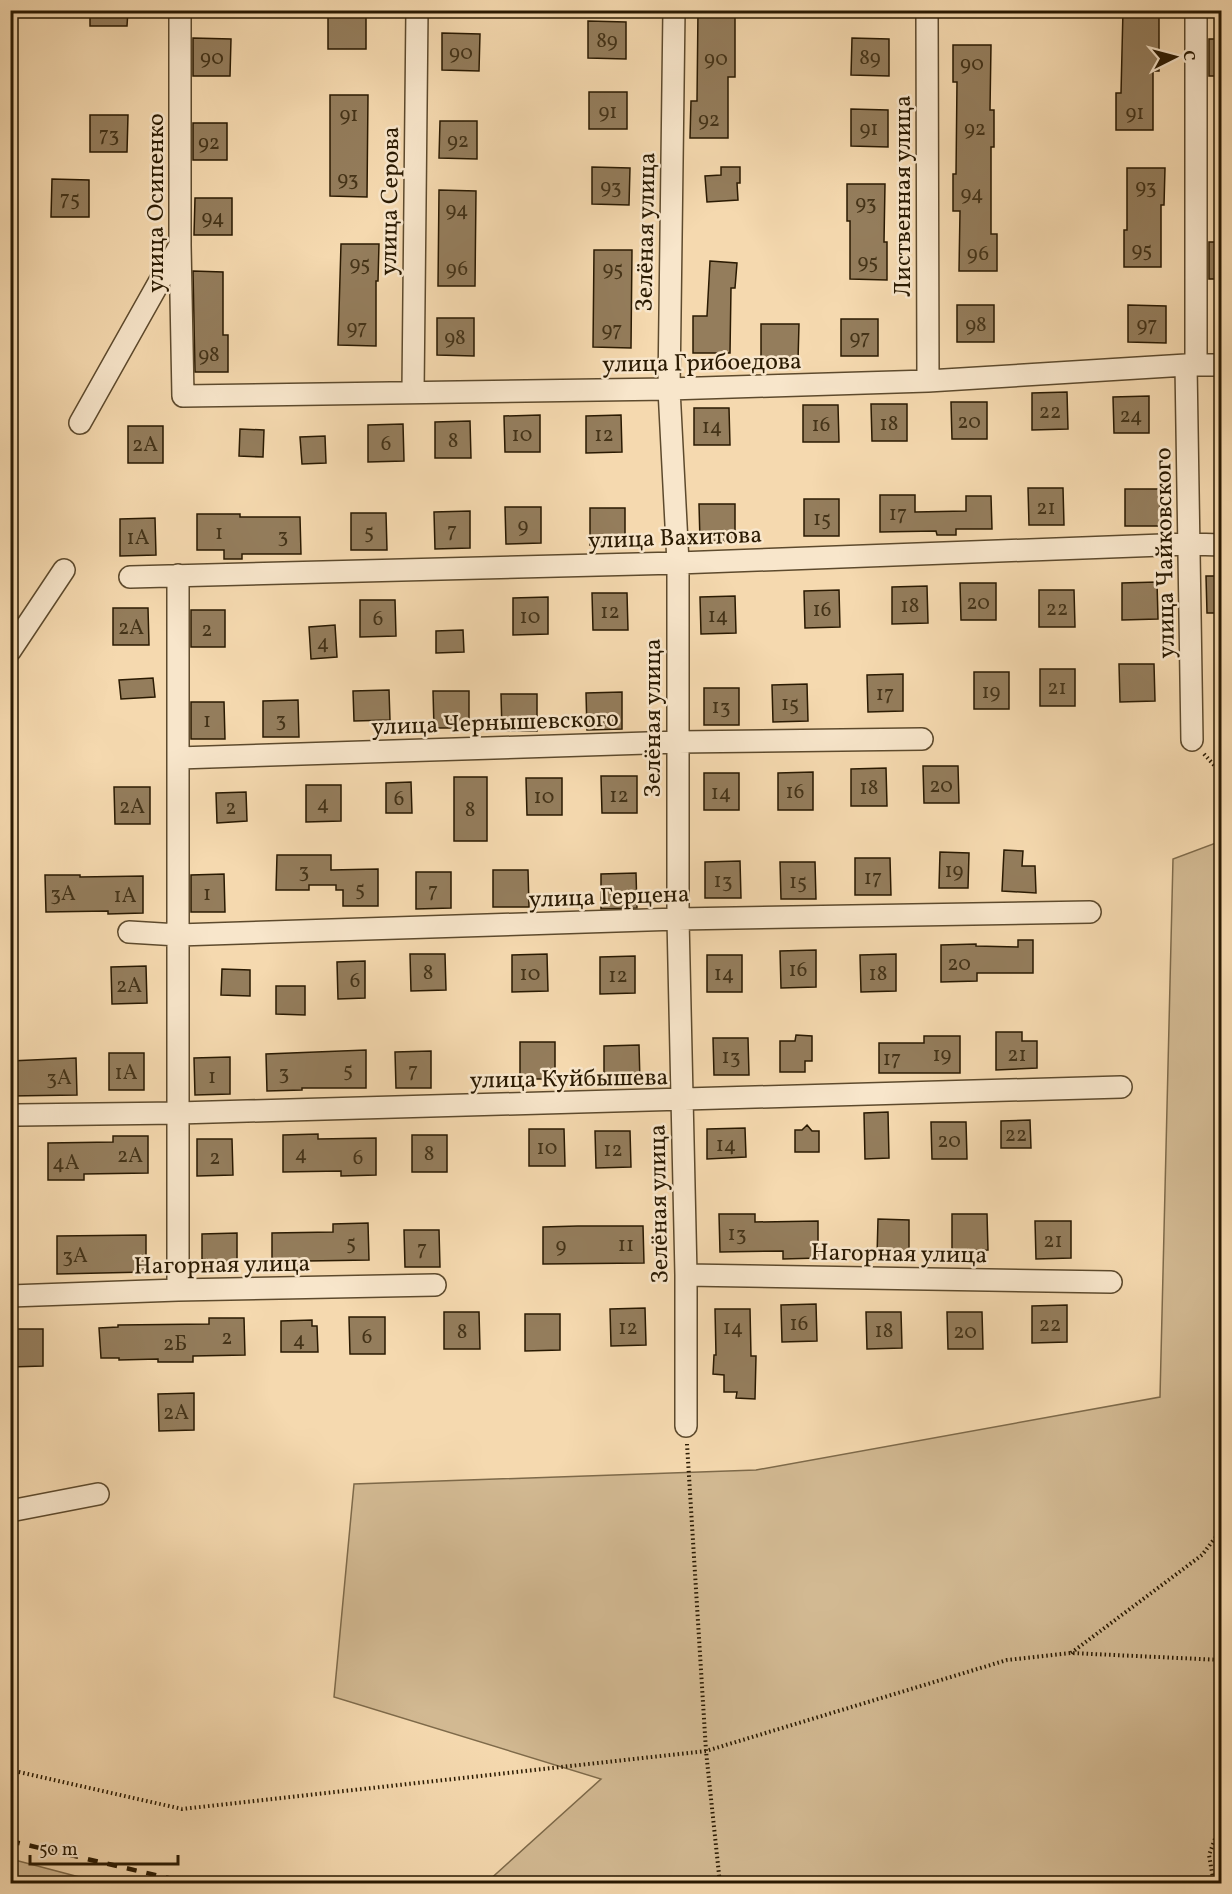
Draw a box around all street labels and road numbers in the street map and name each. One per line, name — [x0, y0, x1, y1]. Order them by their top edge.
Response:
street label: Лиственная улица — [887, 95, 921, 297]
street label: улица Осипенко — [140, 113, 174, 293]
street label: улица Серова — [373, 126, 409, 276]
street label: Зелёная улица — [629, 152, 665, 312]
street label: улица Грибоедова — [602, 345, 802, 383]
street label: улица Чайковского — [1147, 447, 1185, 659]
street label: улица Вахитова — [587, 519, 763, 559]
street label: Зелёная улица — [637, 638, 671, 798]
street label: улица Чернышевского — [371, 703, 619, 745]
street label: улица Герцена — [528, 878, 690, 918]
street label: улица Куйбышева — [469, 1061, 669, 1099]
street label: Зелёная улица — [642, 1124, 678, 1284]
street label: Нагорная улица — [810, 1236, 988, 1274]
street label: Нагорная улица — [133, 1247, 311, 1285]

